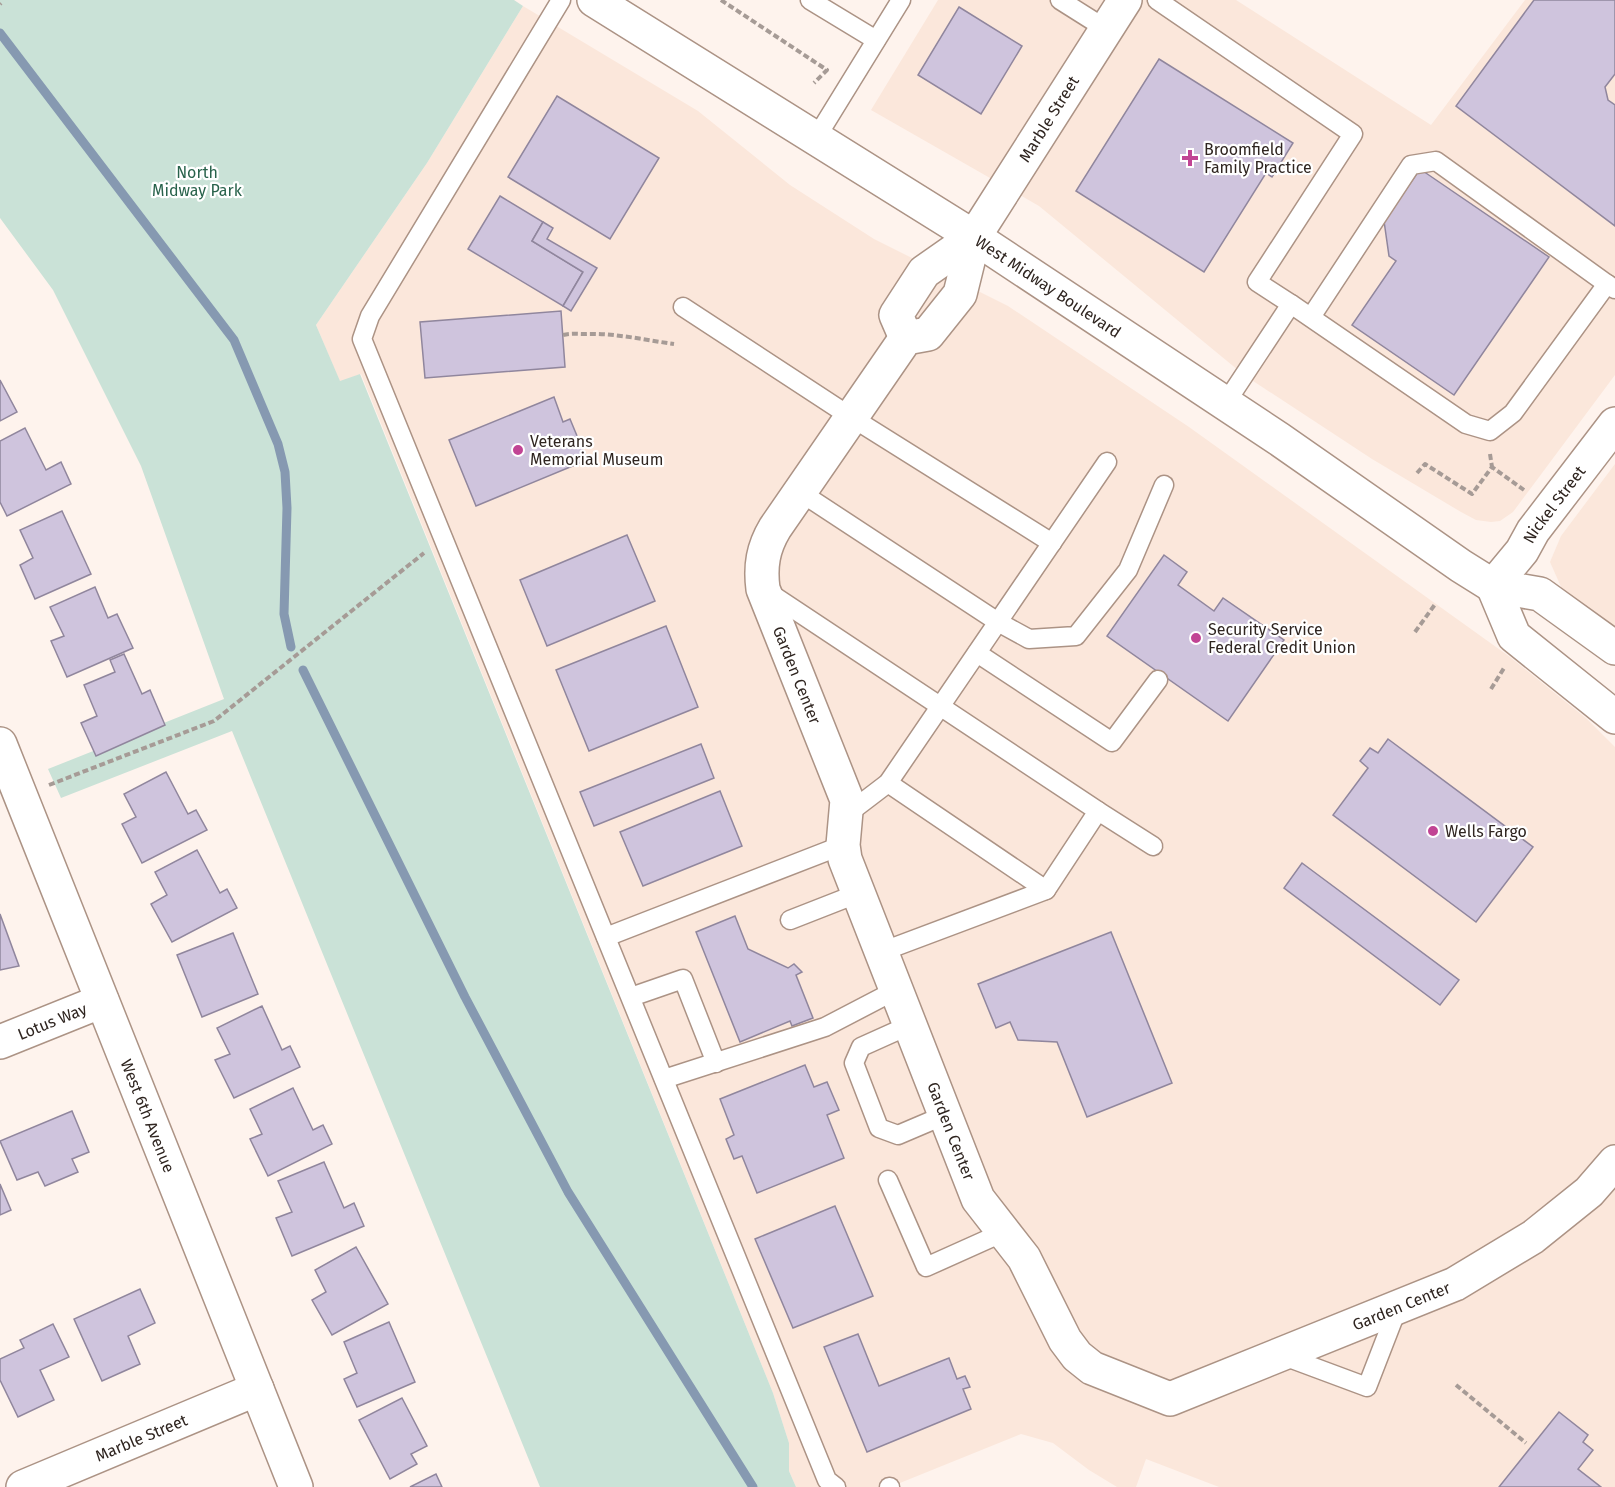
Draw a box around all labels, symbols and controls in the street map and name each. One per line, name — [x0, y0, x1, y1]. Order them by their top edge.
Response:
street label: Marble Street — [1015, 72, 1083, 166]
place label: Broomfield Family Practice — [1204, 140, 1312, 177]
marker: Broomfield Family Practice — [1181, 149, 1199, 167]
park label: North Midway Park — [152, 163, 243, 200]
street label: West Midway Boulevard — [972, 231, 1125, 341]
place label: Veterans Memorial Museum — [530, 432, 663, 469]
marker: Veterans Memorial Museum — [511, 443, 525, 457]
street label: Nickel Street — [1519, 462, 1589, 546]
place label: Security Service Federal Credit Union — [1208, 620, 1356, 657]
street label: Garden Center — [769, 623, 826, 727]
marker: Security Service Federal Credit Union — [1189, 631, 1203, 645]
place label: Wells Fargo — [1445, 822, 1527, 841]
marker: Wells Fargo — [1426, 824, 1440, 838]
street label: Lotus Way — [15, 999, 89, 1044]
street label: West 6th Avenue — [117, 1056, 179, 1175]
street label: Garden Center — [924, 1079, 979, 1183]
street label: Garden Center — [1350, 1277, 1454, 1334]
street label: Marble Street — [92, 1410, 190, 1465]

